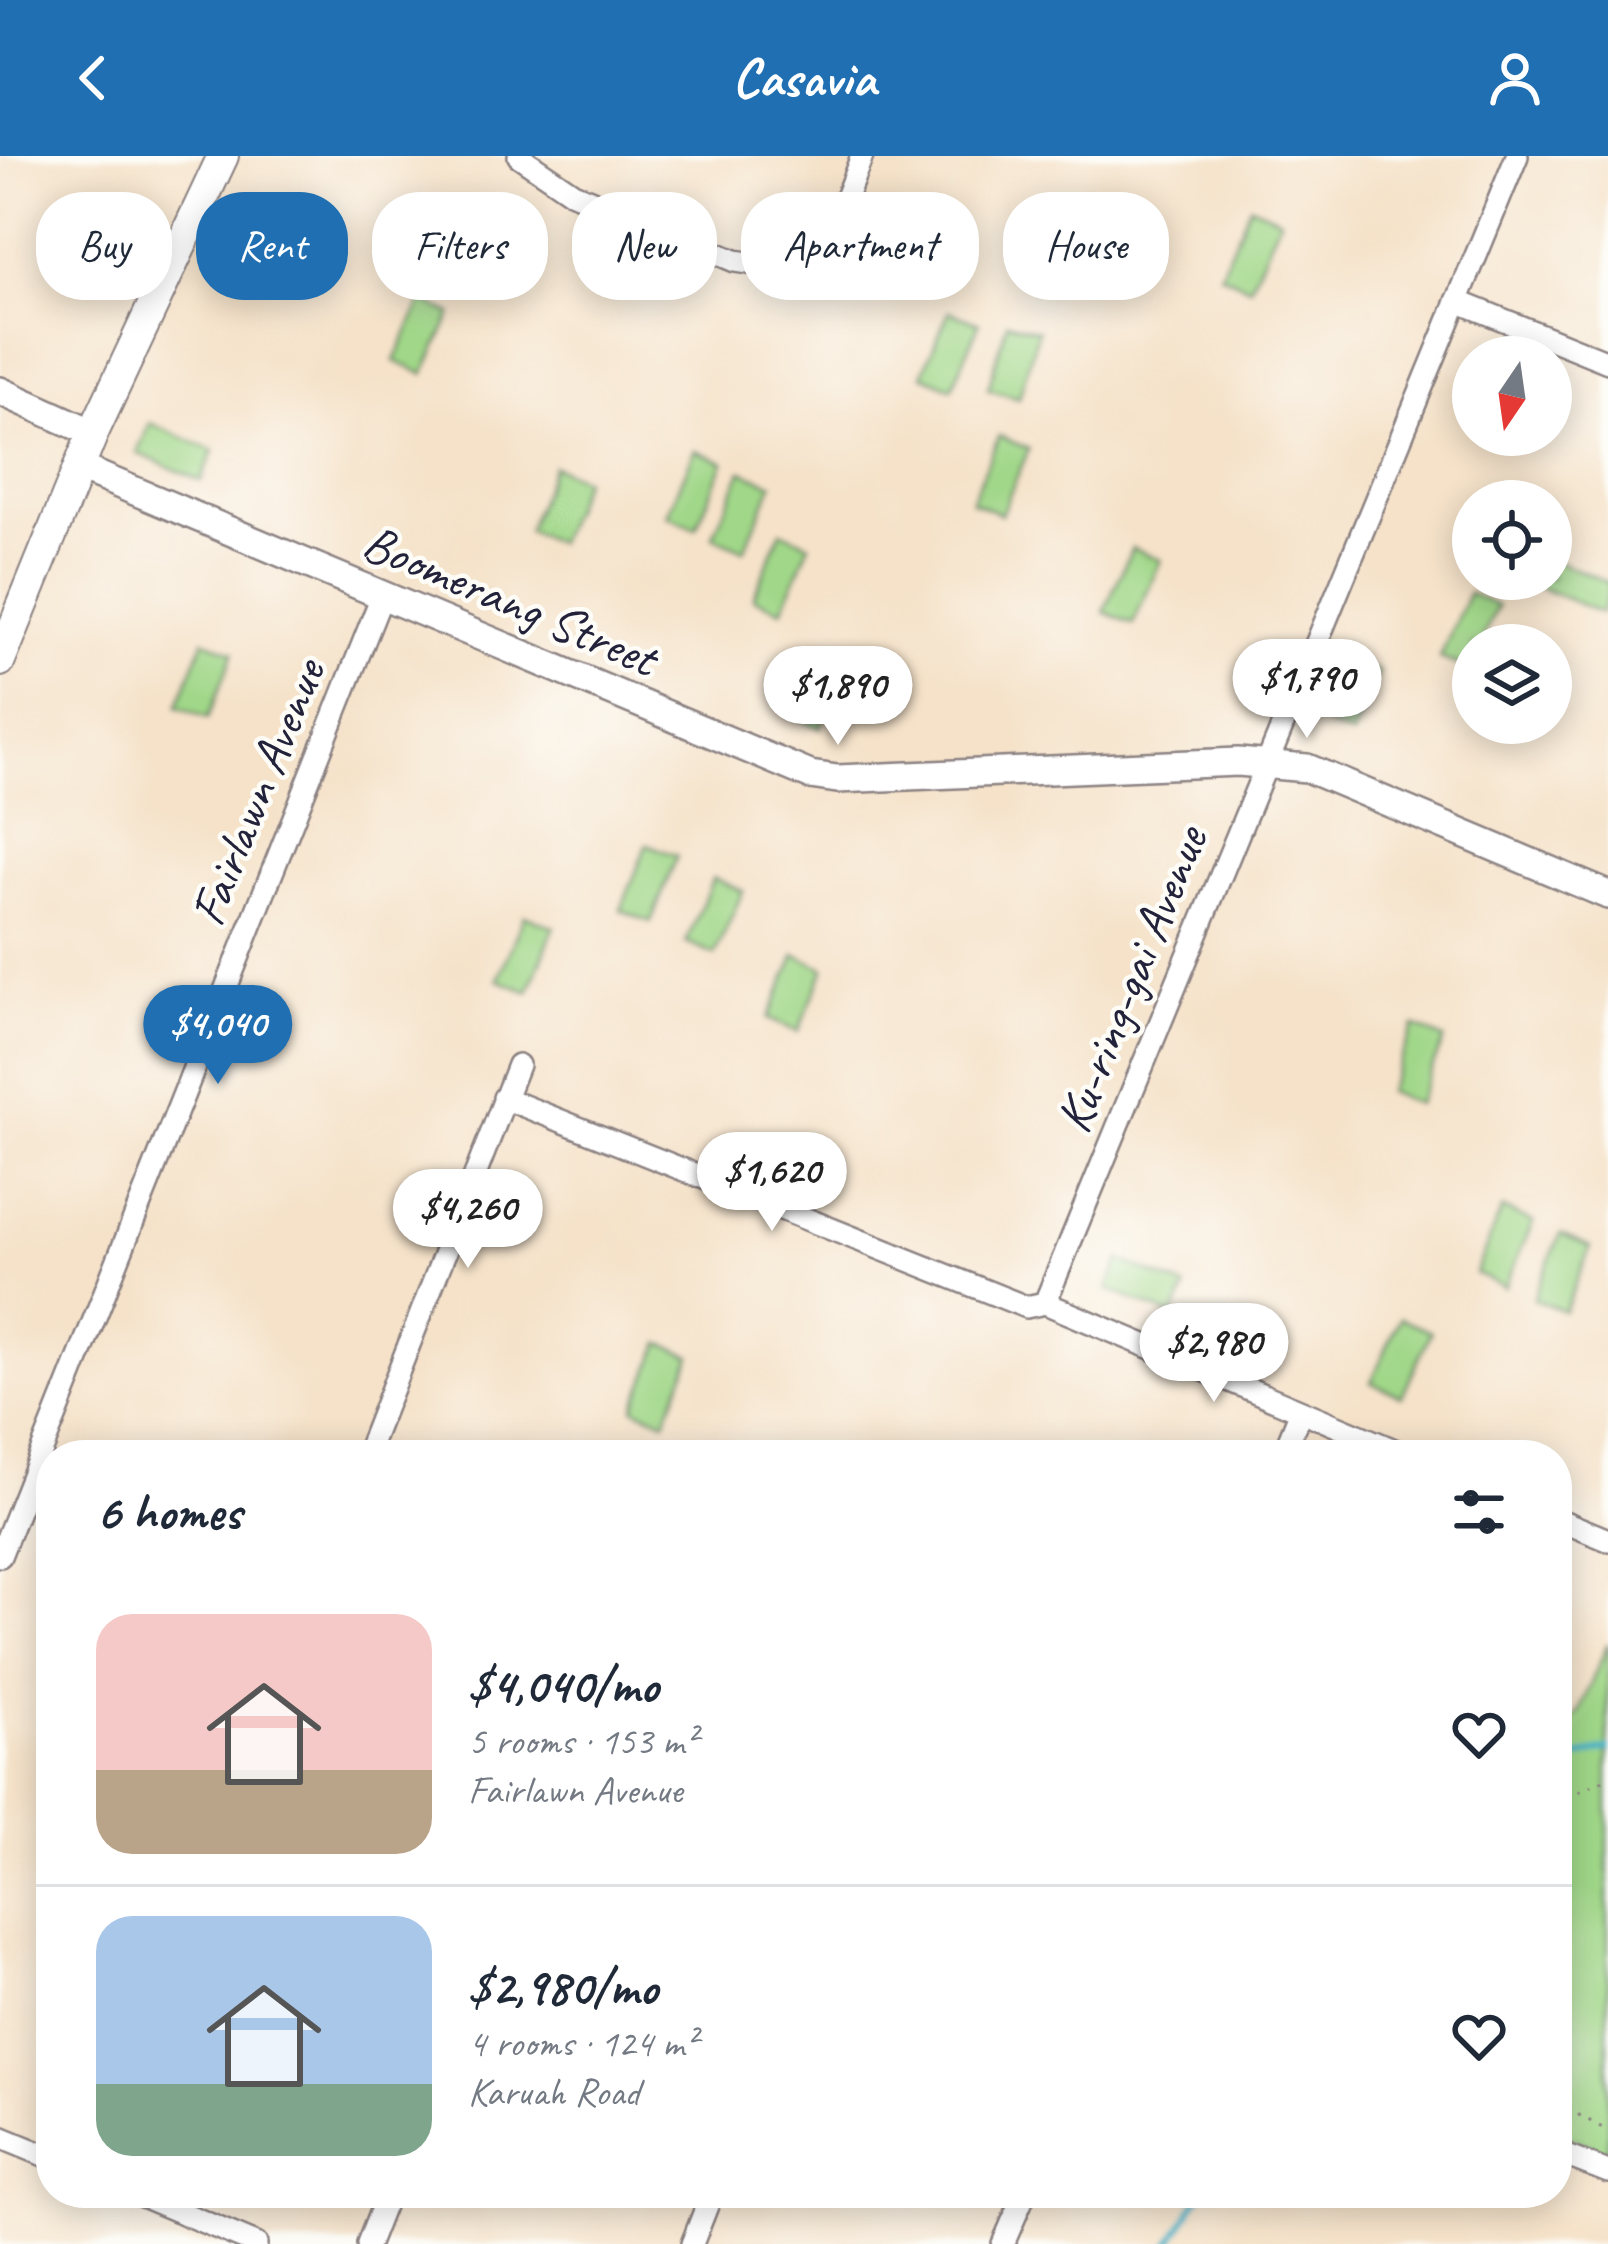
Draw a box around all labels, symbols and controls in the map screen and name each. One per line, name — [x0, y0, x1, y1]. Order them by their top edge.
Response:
text: Casavia — [732, 44, 876, 112]
icon: back — [60, 45, 126, 111]
icon: person — [1482, 45, 1548, 111]
chip: Buy — [36, 192, 172, 300]
chip: Rent — [196, 192, 348, 300]
chip: Filters — [372, 192, 548, 300]
chip: New — [572, 192, 717, 300]
chip: Apartment — [741, 192, 979, 300]
chip: House — [1003, 192, 1169, 300]
north arrow — [1452, 336, 1572, 456]
map controls — [1452, 336, 1572, 744]
button: locate — [1452, 480, 1572, 600]
street label: Boomerang Street — [354, 510, 670, 692]
button: layers — [1452, 624, 1572, 744]
pin: $1,790 — [1209, 639, 1405, 741]
pin: $1,890 — [740, 646, 936, 748]
street label: Fairlawn Avenue — [175, 647, 340, 934]
text: $1,790 — [1260, 653, 1354, 702]
text: $1,890 — [790, 660, 886, 709]
street label: Ku-ring-gai Avenue — [1041, 814, 1222, 1141]
pin: $4,040 — [120, 985, 316, 1087]
text: $4,040 — [170, 999, 266, 1048]
pin: $1,620 — [674, 1132, 870, 1234]
text: $1,620 — [724, 1146, 820, 1195]
pin: $4,260 — [370, 1169, 566, 1271]
text: $4,260 — [420, 1183, 516, 1232]
pin: $2,980 — [1116, 1303, 1312, 1405]
text: $2,980 — [1166, 1317, 1262, 1366]
icon: filters — [1446, 1479, 1512, 1545]
text: 6 homes — [96, 1480, 241, 1544]
text: $4,040/mo — [468, 1653, 658, 1717]
icon: home — [192, 1662, 336, 1806]
icon: heart — [1446, 1701, 1512, 1767]
text: 5 rooms · 153 m² — [468, 1717, 696, 1766]
text: Fairlawn Avenue — [468, 1766, 682, 1815]
text: $2,980/mo — [468, 1955, 658, 2019]
icon: home — [192, 1964, 336, 2108]
icon: heart — [1446, 2003, 1512, 2069]
text: 4 rooms · 124 m² — [468, 2019, 696, 2068]
text: Karuah Road — [468, 2068, 640, 2117]

